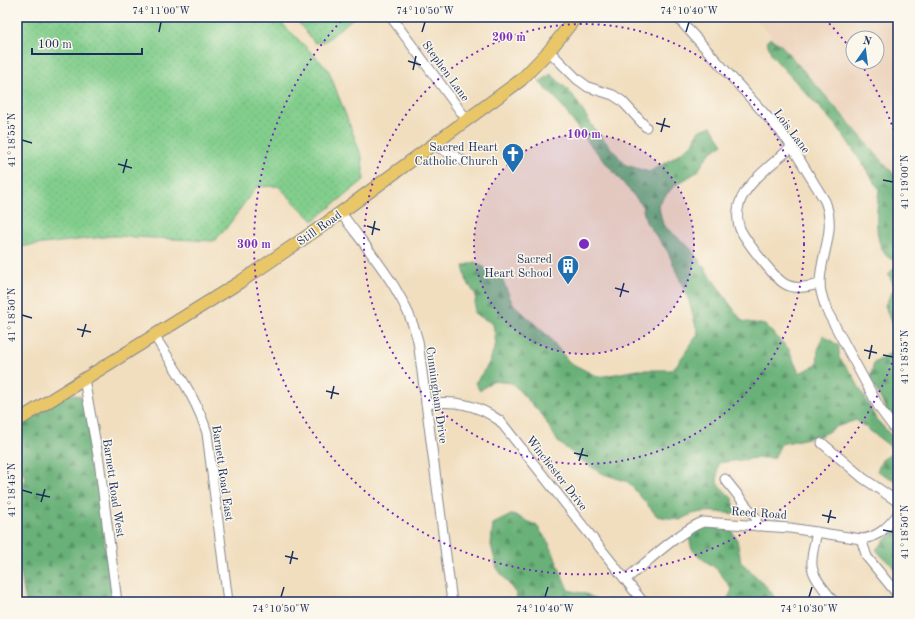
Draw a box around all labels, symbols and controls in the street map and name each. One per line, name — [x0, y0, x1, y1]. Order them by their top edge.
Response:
text: 74°11'00"W — [132, 6, 190, 16]
text: 74°10'50"W — [396, 6, 454, 16]
text: 74°10'40"W — [660, 6, 718, 16]
scale bar — [32, 30, 142, 56]
north arrow — [845, 30, 885, 70]
text: 200 m — [492, 32, 526, 44]
text: N — [862, 35, 873, 48]
text: 100 m — [38, 39, 72, 51]
street label: Stephen Lane — [419, 39, 471, 104]
street label: Lois Lane — [771, 107, 812, 156]
text: 41°18'55"N — [7, 112, 17, 167]
text: 100 m — [567, 129, 601, 141]
church icon: Sacred Heart Catholic Church — [500, 141, 526, 174]
place label: Sacred Heart Catholic Church — [415, 142, 498, 168]
text: 41°19'00"N — [900, 154, 910, 209]
street label: Still Road — [295, 209, 344, 248]
centre of rings — [577, 237, 591, 251]
text: 300 m — [237, 239, 271, 251]
building icon: Sacred Heart School — [555, 253, 581, 286]
place label: Sacred Heart School — [484, 254, 552, 280]
text: 41°18'50"N — [7, 287, 17, 342]
text: 41°18'55"N — [900, 329, 910, 384]
street label: Cunningham Drive — [423, 346, 449, 445]
street label: Barnett Road East — [209, 424, 235, 522]
street label: Winchester Drive — [523, 434, 589, 514]
street label: Barnett Road West — [100, 438, 126, 538]
text: 41°18'45"N — [7, 462, 17, 517]
text: 41°18'50"N — [900, 504, 910, 559]
street label: Reed Road — [731, 506, 787, 522]
text: 74°10'50"W — [252, 604, 310, 614]
text: 74°10'40"W — [516, 604, 574, 614]
text: 74°10'30"W — [780, 604, 838, 614]

